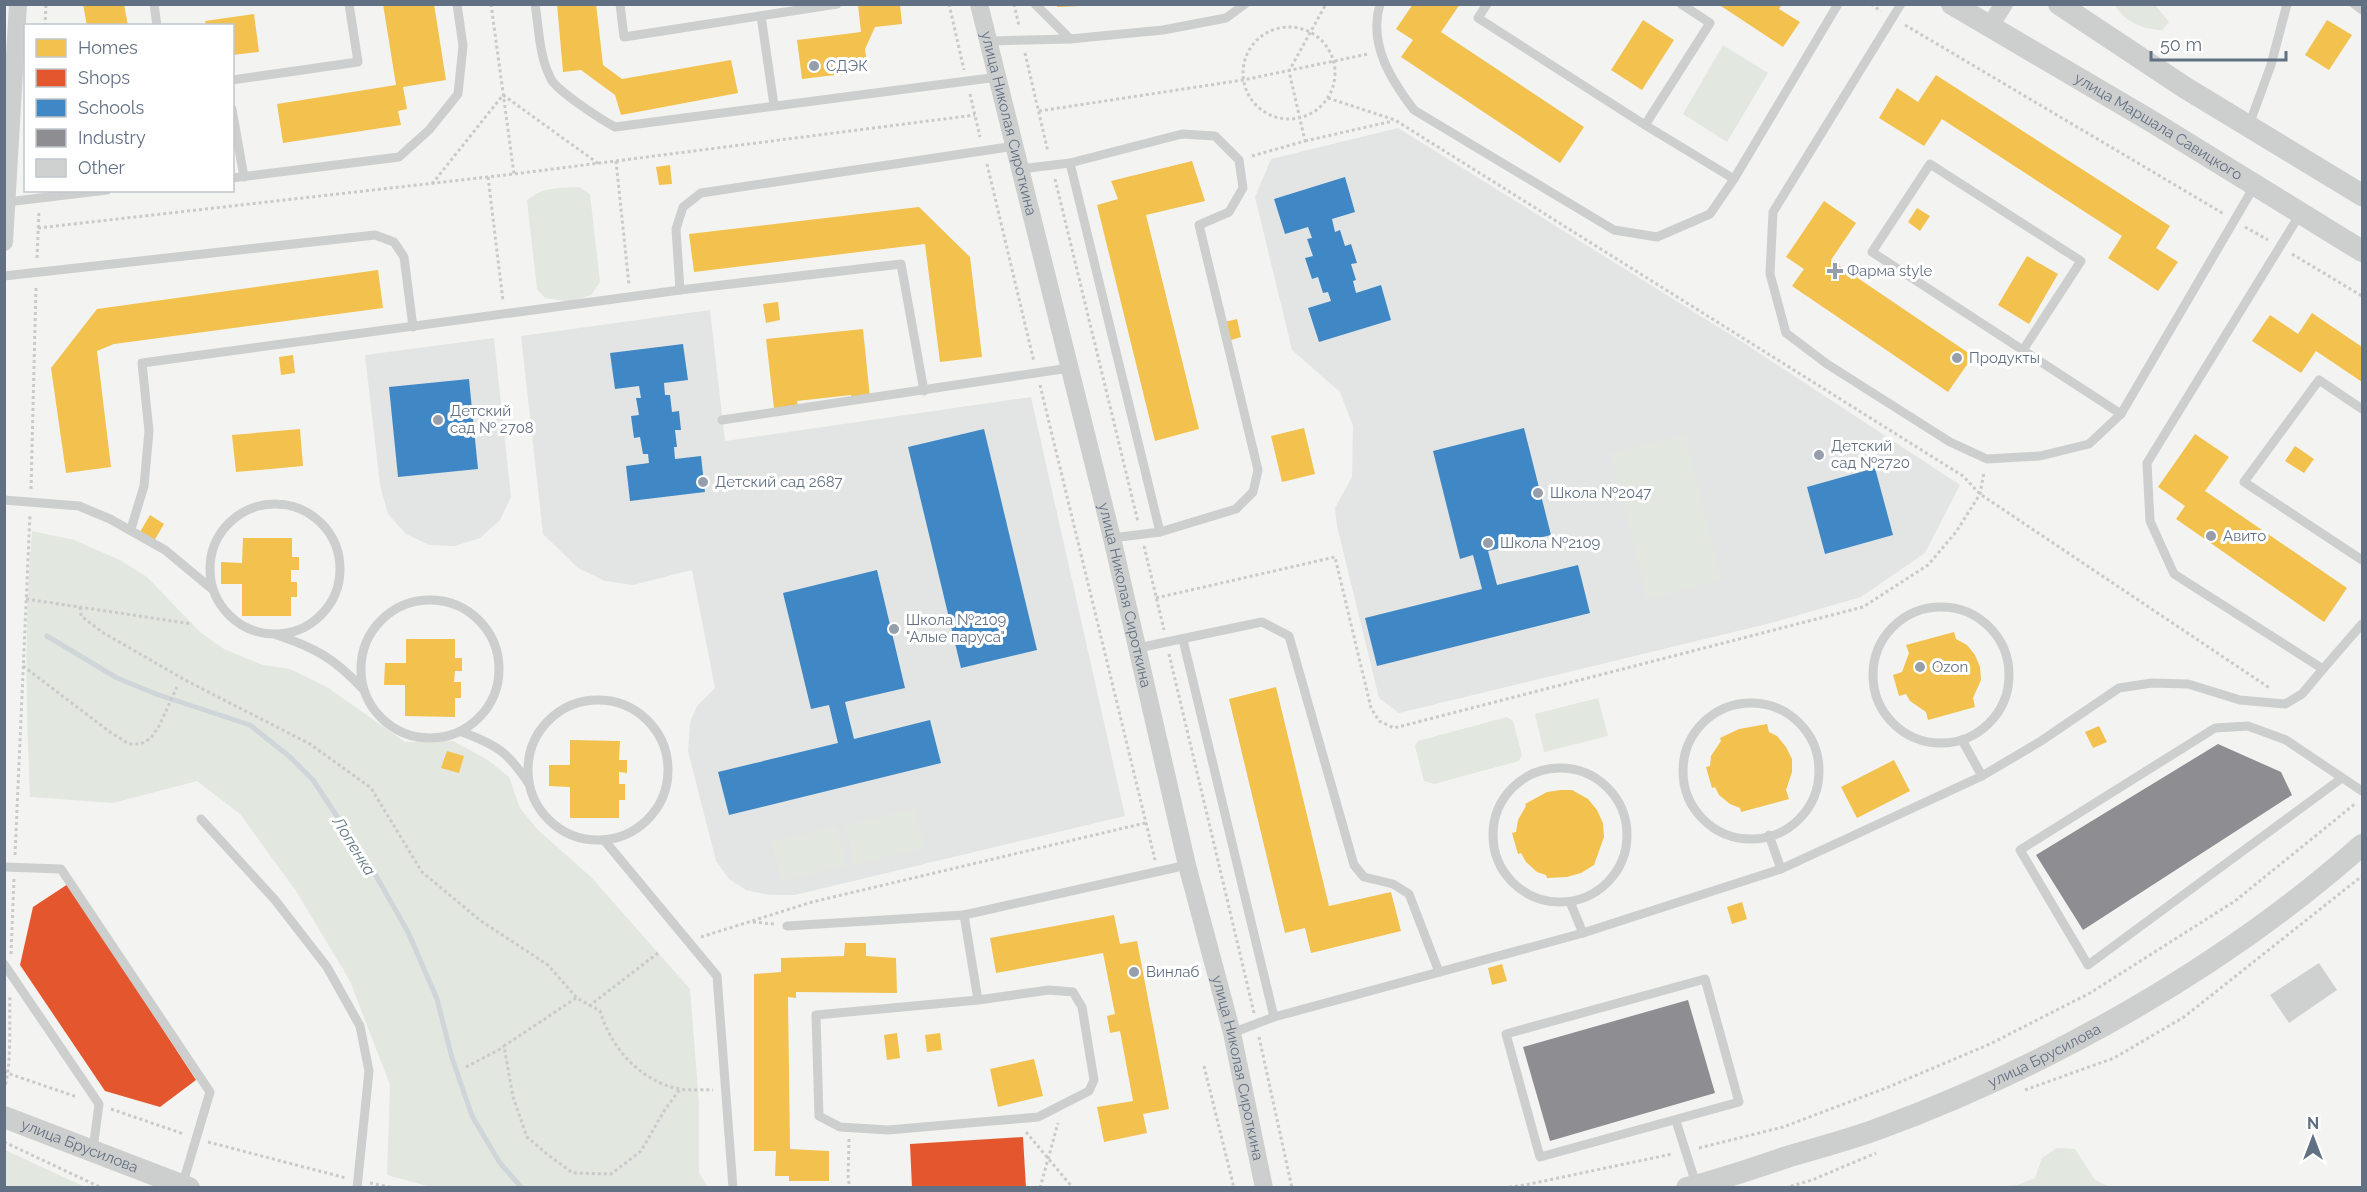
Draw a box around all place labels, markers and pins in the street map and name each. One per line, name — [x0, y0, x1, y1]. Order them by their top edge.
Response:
place label: СДЭК — [826, 57, 868, 75]
marker: СДЭК — [807, 59, 821, 73]
place label: Фарма style — [1847, 262, 1933, 280]
marker: Фарма style — [1828, 264, 1842, 278]
place label: Продукты — [1969, 349, 2040, 367]
marker: Продукты — [1950, 351, 1964, 365]
place label: Детский сад № 2708 — [450, 402, 534, 437]
marker: Детский сад № 2708 — [431, 413, 445, 427]
place label: Детский сад №2720 — [1831, 437, 1910, 472]
marker: Детский сад №2720 — [1812, 448, 1826, 462]
place label: Детский сад 2687 — [715, 473, 843, 491]
marker: Детский сад 2687 — [696, 475, 710, 489]
place label: Школа №2047 — [1550, 484, 1651, 502]
marker: Школа №2047 — [1531, 486, 1545, 500]
place label: Авито — [2223, 527, 2266, 545]
marker: Авито — [2204, 529, 2218, 543]
place label: Школа №2109 — [1500, 534, 1601, 552]
marker: Школа №2109 — [1481, 536, 1495, 550]
place label: Школа №2109 "Алые паруса" — [906, 611, 1007, 646]
marker: Школа №2109 "Алые паруса" — [887, 622, 901, 636]
place label: Ozon — [1932, 658, 1968, 676]
marker: Ozon — [1913, 660, 1927, 674]
place label: Винлаб — [1146, 963, 1199, 981]
marker: Винлаб — [1127, 965, 1141, 979]

